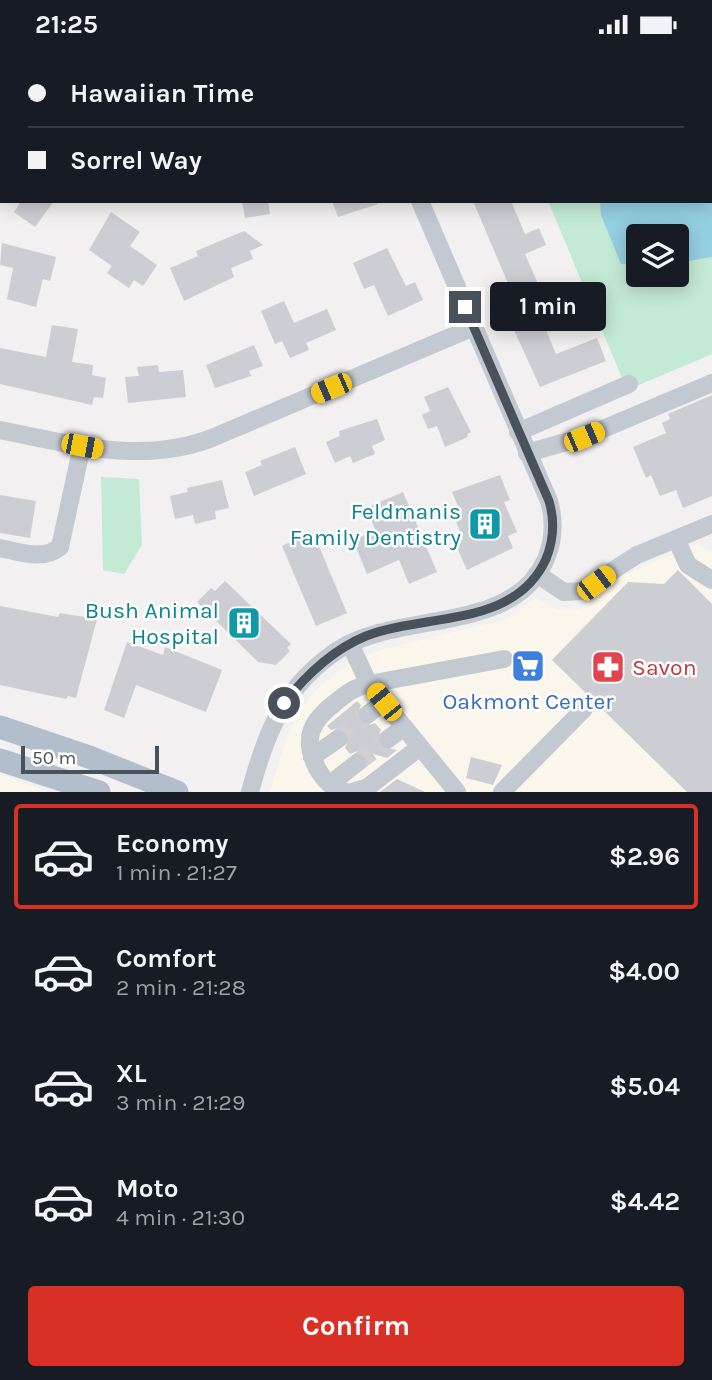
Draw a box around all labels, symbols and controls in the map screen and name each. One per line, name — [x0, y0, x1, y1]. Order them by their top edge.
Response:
text: 21:25 — [35, 9, 98, 40]
text: Hawaiian Time — [70, 78, 254, 109]
text: Sorrel Way — [70, 145, 202, 176]
map controls — [626, 224, 689, 287]
button: layers — [626, 224, 689, 287]
callout: 1 min — [490, 282, 605, 331]
route end — [449, 291, 481, 323]
text: 1 min — [519, 293, 577, 320]
car — [308, 370, 355, 406]
car — [561, 419, 608, 455]
car — [60, 432, 105, 460]
place label: Feldmanis Family Dentistry — [290, 498, 461, 551]
building icon: Feldmanis Family Dentistry — [466, 505, 504, 543]
car — [573, 562, 620, 604]
place label: Bush Animal Hospital — [85, 597, 219, 650]
building icon: Bush Animal Hospital — [225, 604, 263, 642]
supermarket icon: Oakmont Center — [509, 647, 547, 685]
pharmacy icon: Savon — [589, 648, 627, 686]
place label: Savon — [632, 654, 697, 681]
car — [363, 679, 406, 725]
route start — [268, 687, 300, 719]
place label: Oakmont Center — [442, 688, 614, 715]
scale bar — [21, 743, 159, 775]
text: 50 m — [32, 747, 76, 769]
icon: car — [32, 825, 95, 888]
text: Economy — [116, 828, 228, 859]
text: $2.96 — [609, 841, 680, 872]
text: 1 min · 21:27 — [116, 859, 237, 886]
icon: car — [32, 940, 95, 1003]
text: Comfort — [116, 943, 217, 974]
text: $4.00 — [608, 956, 680, 987]
text: 2 min · 21:28 — [116, 974, 246, 1001]
icon: car — [32, 1055, 95, 1118]
text: XL — [116, 1058, 147, 1089]
text: $5.04 — [609, 1071, 680, 1102]
text: 3 min · 21:29 — [116, 1089, 245, 1116]
icon: car — [32, 1170, 95, 1233]
text: Moto — [116, 1173, 178, 1204]
text: $4.42 — [610, 1186, 680, 1217]
text: 4 min · 21:30 — [116, 1204, 245, 1231]
button: Confirm — [28, 1286, 684, 1366]

